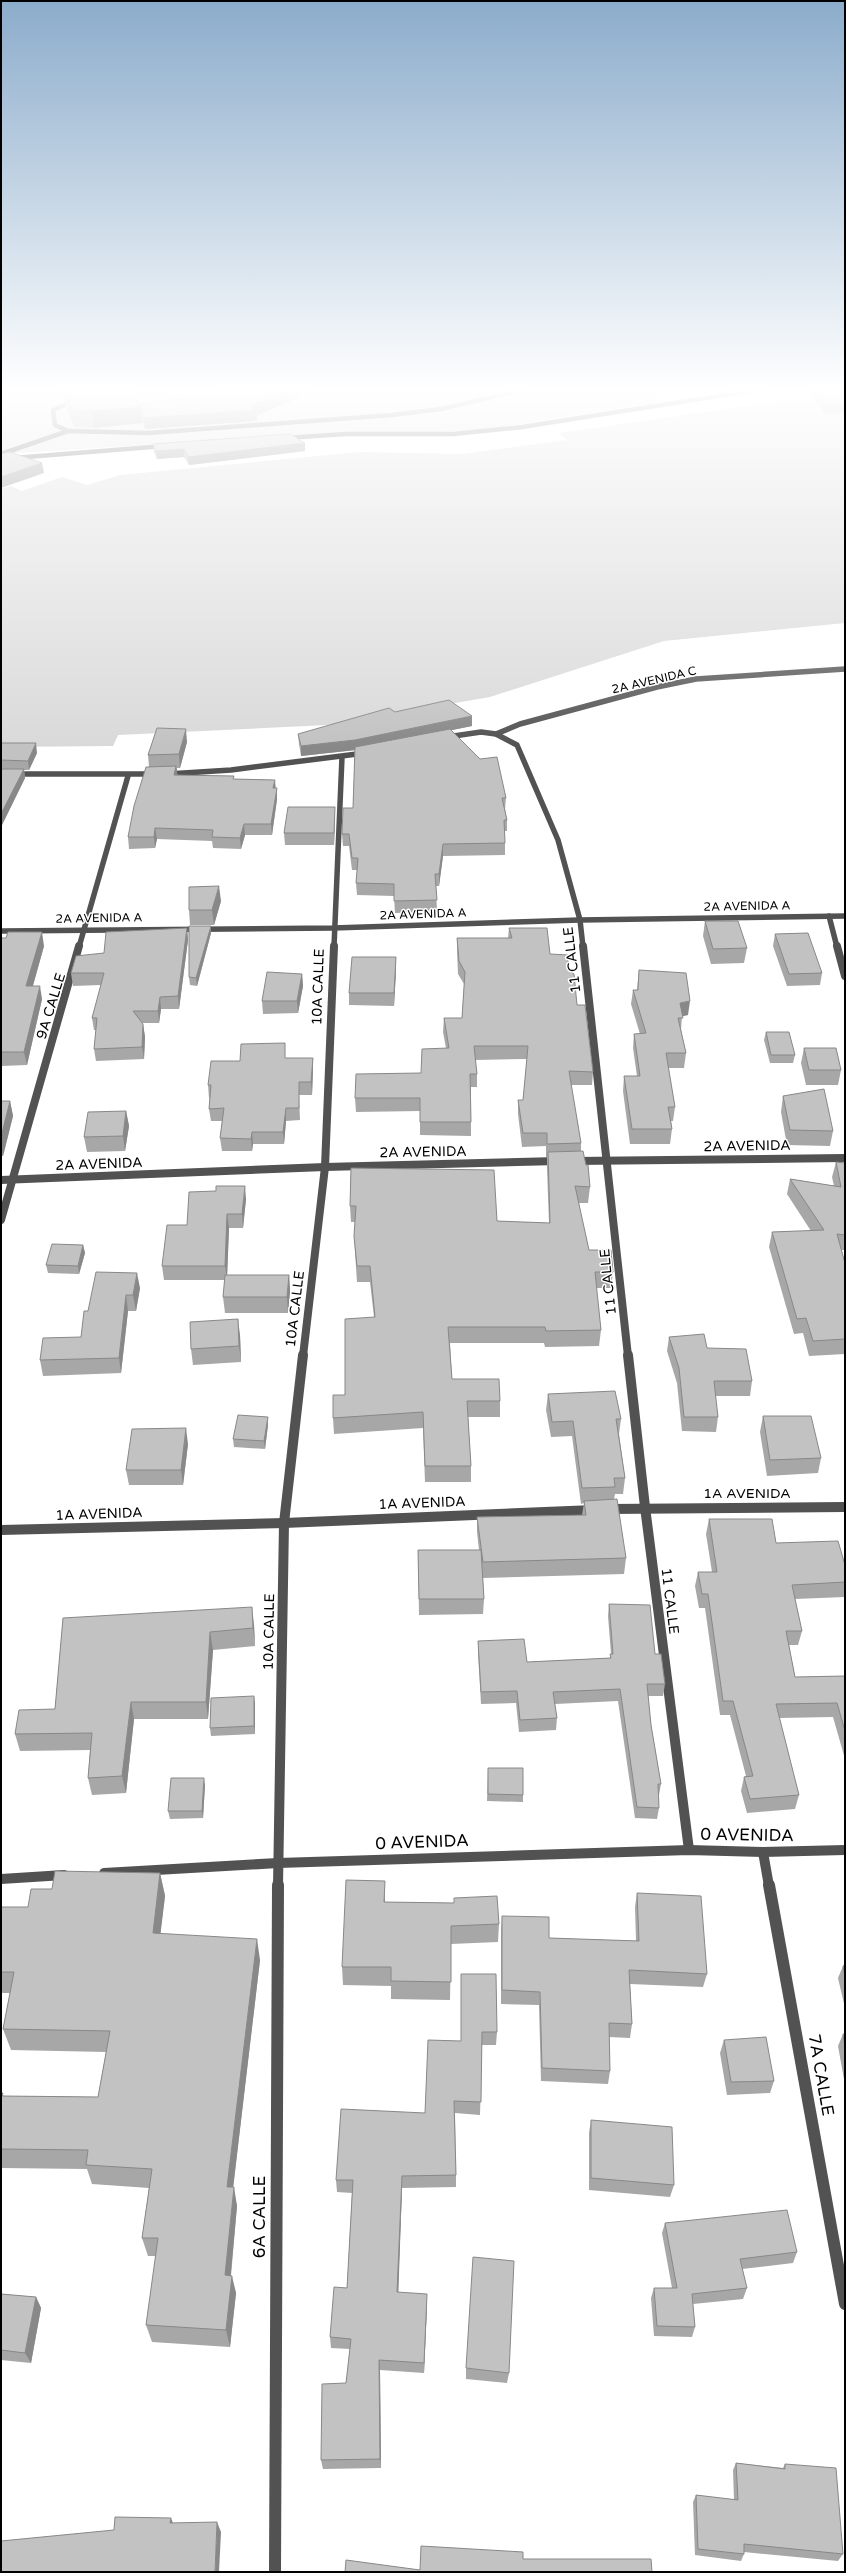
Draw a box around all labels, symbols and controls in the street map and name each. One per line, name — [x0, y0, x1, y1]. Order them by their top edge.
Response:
street label: 2A AVENIDA C — [610, 663, 698, 697]
street label: 2A AVENIDA A — [703, 898, 791, 914]
street label: 2A AVENIDA A — [379, 905, 467, 923]
street label: 2A AVENIDA A — [55, 910, 143, 926]
street label: 11 CALLE — [560, 926, 584, 994]
street label: 10A CALLE — [308, 948, 328, 1026]
street label: 9A CALLE — [33, 971, 69, 1041]
street label: 2A AVENIDA — [703, 1137, 791, 1155]
street label: 2A AVENIDA — [379, 1143, 467, 1161]
street label: 2A AVENIDA — [55, 1154, 143, 1174]
street label: 11 CALLE — [596, 1248, 620, 1316]
street label: 10A CALLE — [282, 1270, 308, 1348]
street label: 1A AVENIDA — [703, 1485, 791, 1502]
street label: 1A AVENIDA — [378, 1493, 466, 1513]
street label: 1A AVENIDA — [55, 1504, 143, 1524]
street label: 11 CALLE — [658, 1567, 682, 1635]
street label: 10A CALLE — [260, 1593, 278, 1671]
street label: 0 AVENIDA — [700, 1824, 794, 1846]
street label: 0 AVENIDA — [375, 1830, 469, 1854]
street label: 7A CALLE — [803, 2032, 839, 2118]
street label: 6A CALLE — [249, 2176, 270, 2258]

